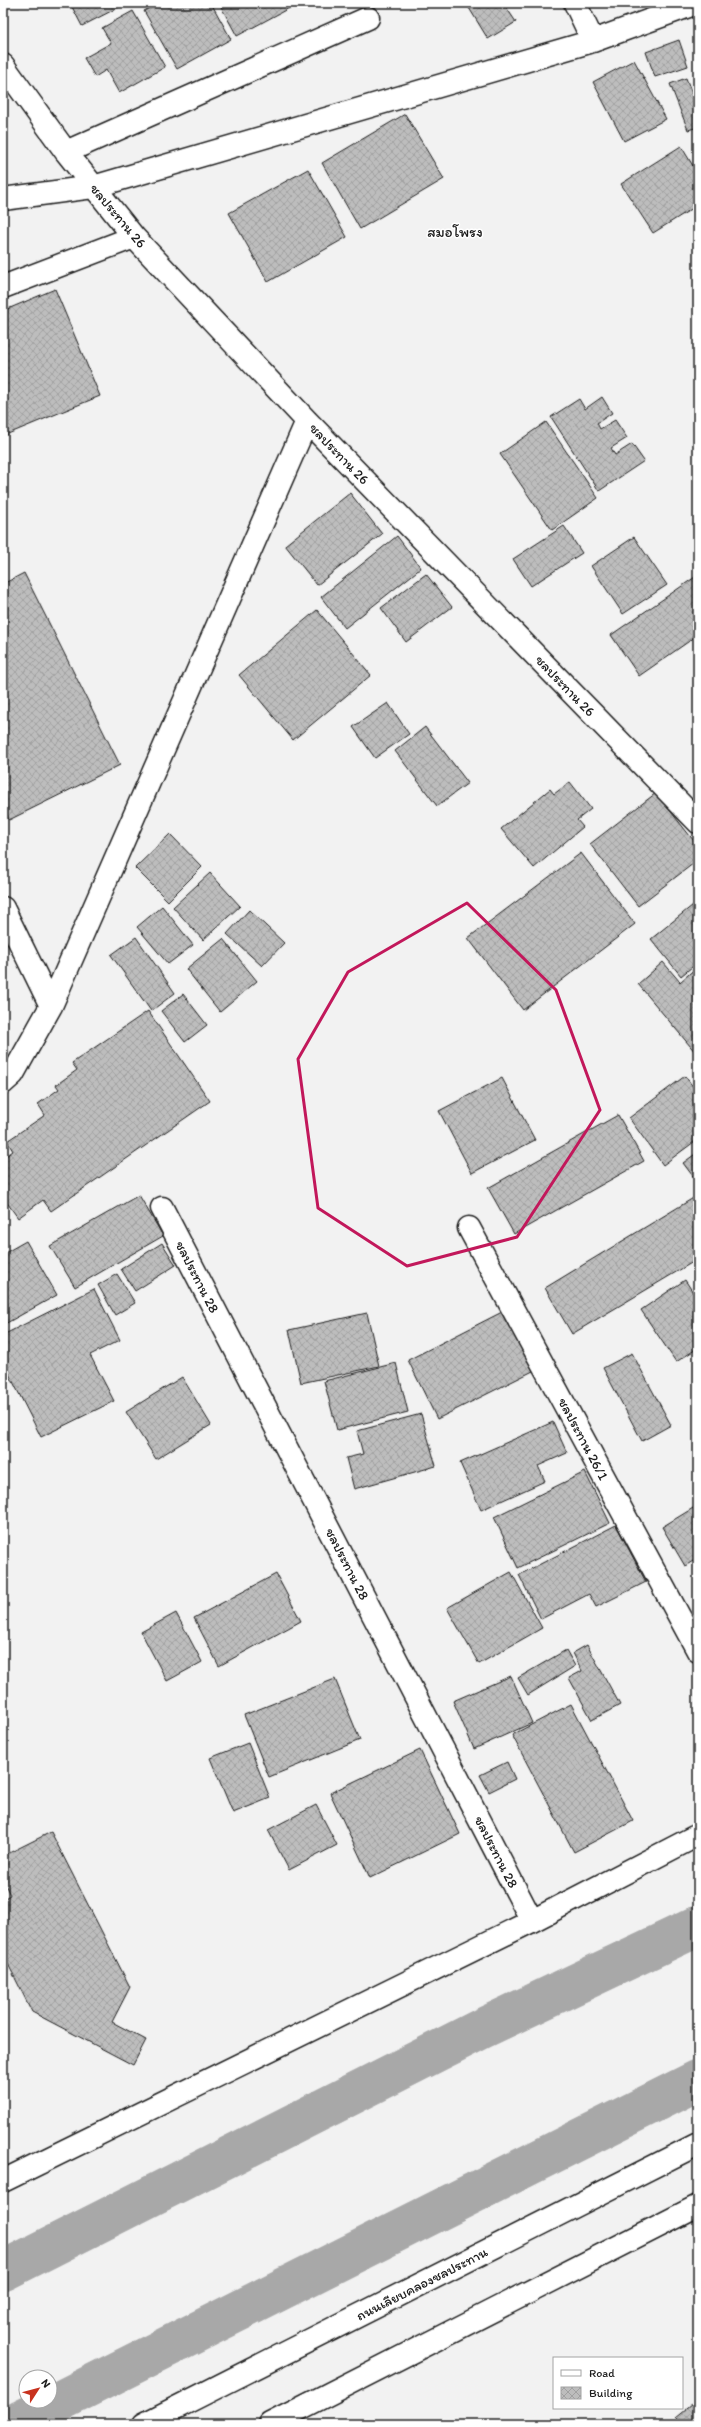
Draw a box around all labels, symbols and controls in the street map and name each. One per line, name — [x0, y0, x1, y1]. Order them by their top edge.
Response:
street label: ชลประทาน 26 — [86, 180, 150, 252]
district label: สมอโพรง — [427, 223, 483, 241]
street label: ชลประทาน 26 — [306, 420, 372, 488]
street label: ชลประทาน 26 — [532, 652, 598, 720]
street label: ชลประทาน 28 — [172, 1238, 223, 1316]
street label: ชลประทาน 26/1 — [554, 1395, 612, 1484]
street label: ชลประทาน 28 — [322, 1525, 373, 1603]
street label: ชลประทาน 28 — [471, 1813, 522, 1891]
street label: ถนนเลียบคลองชลประทาน — [353, 2243, 491, 2325]
legend — [553, 2357, 683, 2409]
text: Road — [589, 2366, 615, 2380]
north arrow — [18, 2369, 58, 2409]
text: N — [38, 2377, 53, 2390]
text: Building — [589, 2386, 633, 2400]

